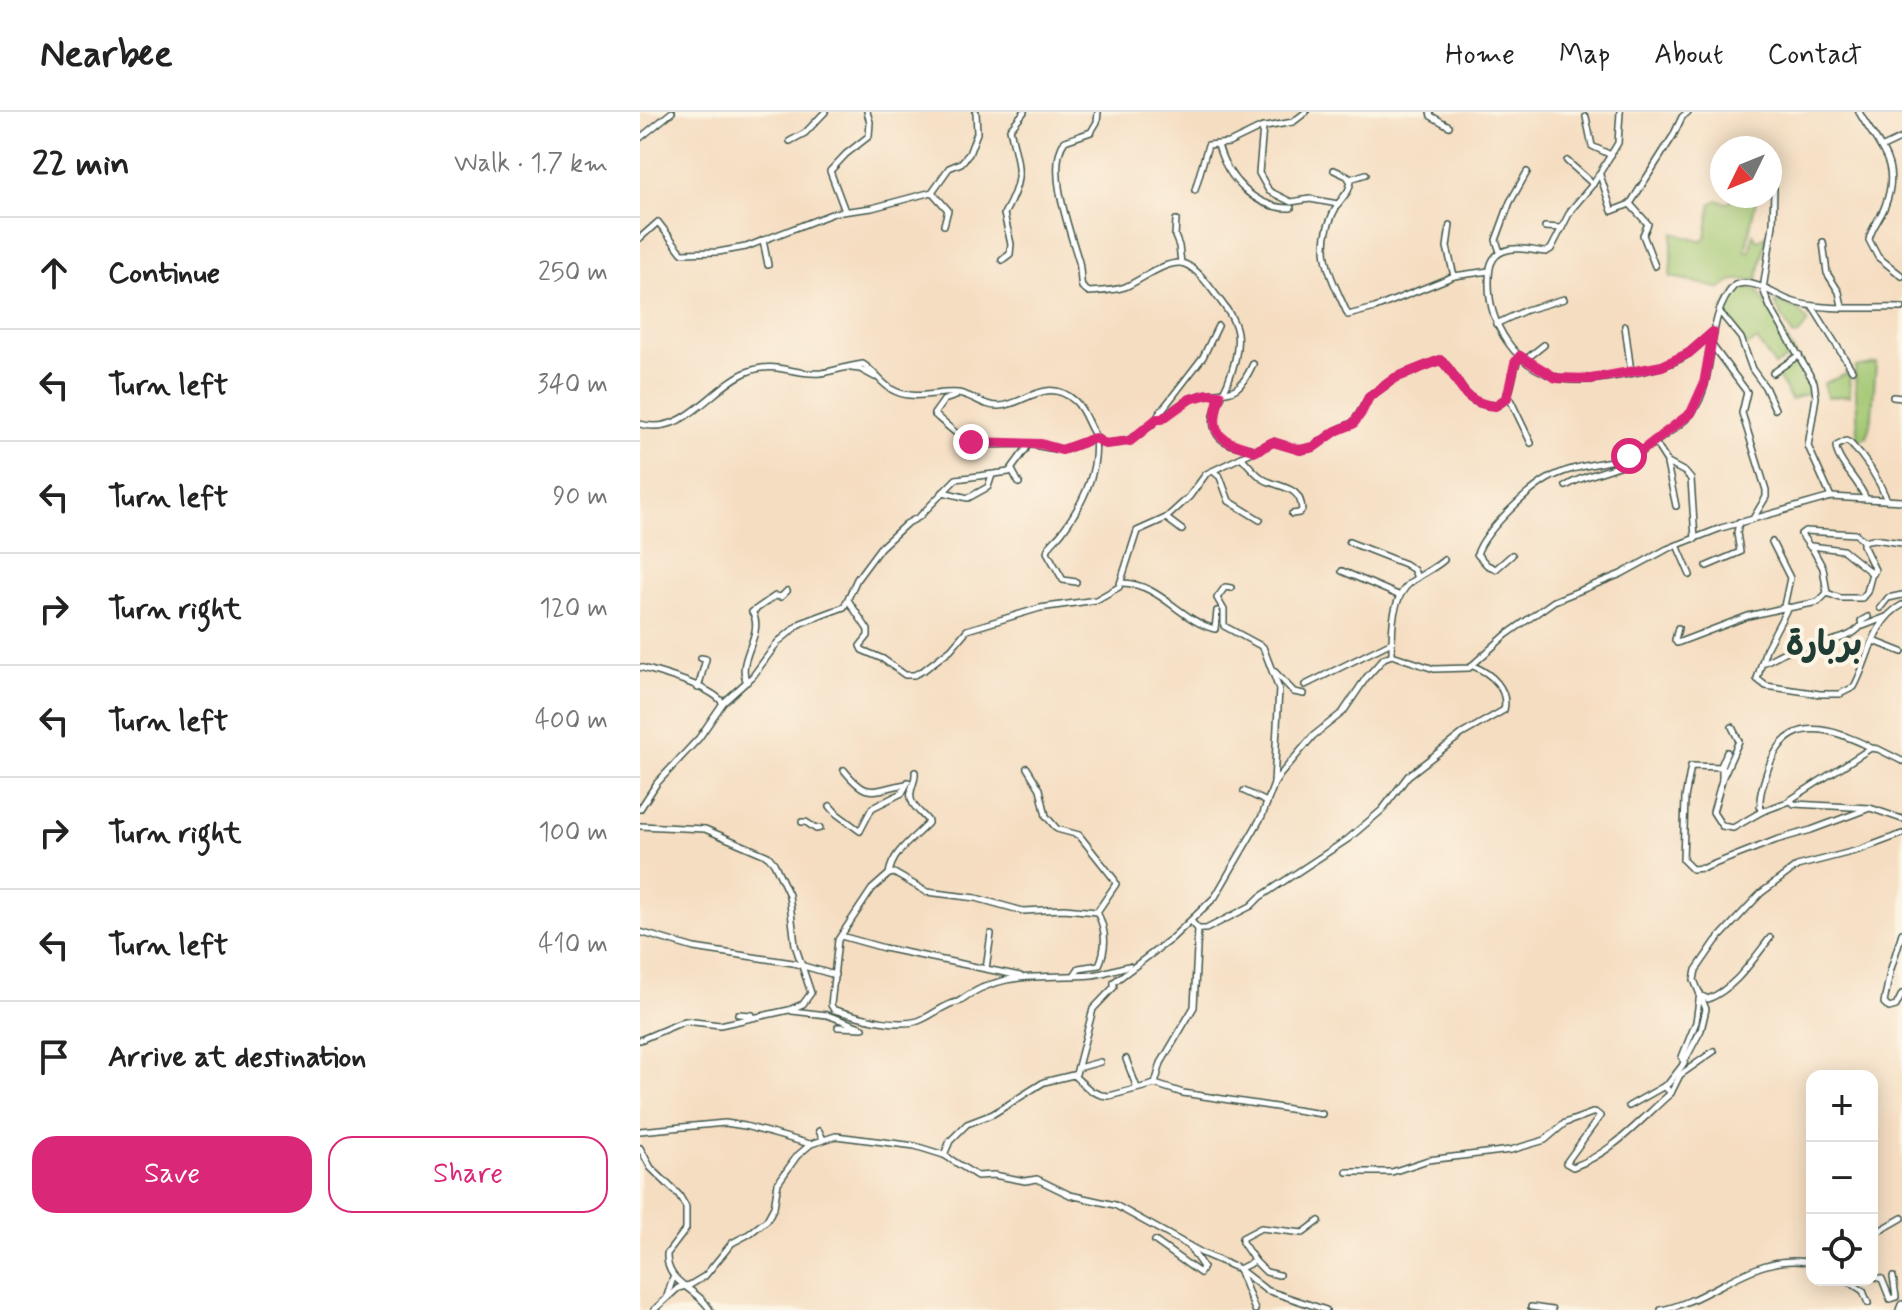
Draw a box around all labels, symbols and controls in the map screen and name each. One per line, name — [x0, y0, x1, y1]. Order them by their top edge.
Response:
text: Nearbee — [40, 31, 173, 80]
text: Home — [1445, 37, 1515, 74]
text: Map — [1559, 37, 1610, 74]
text: About — [1654, 37, 1723, 74]
text: Contact — [1767, 37, 1862, 74]
north arrow — [1710, 136, 1782, 208]
text: 22 min — [32, 142, 130, 187]
text: Walk · 1.7 km — [454, 147, 608, 181]
icon: ahead — [32, 251, 76, 295]
text: Continue — [108, 254, 220, 293]
text: 250 m — [538, 256, 608, 290]
icon: left — [32, 363, 76, 407]
text: Turn left — [108, 366, 228, 405]
text: 340 m — [537, 368, 608, 402]
route end — [953, 424, 989, 460]
route start — [1611, 438, 1647, 474]
icon: left — [32, 475, 76, 519]
text: Turn left — [108, 478, 228, 517]
text: 90 m — [553, 480, 608, 514]
icon: right — [32, 587, 76, 631]
text: Turn right — [108, 590, 241, 629]
text: 120 m — [539, 592, 608, 626]
district label: بربارة — [1786, 623, 1862, 668]
icon: left — [32, 699, 76, 743]
text: Turn left — [108, 702, 228, 741]
text: 400 m — [535, 704, 608, 738]
icon: right — [32, 811, 76, 855]
text: Turn right — [108, 814, 241, 853]
text: 100 m — [538, 816, 608, 850]
icon: left — [32, 923, 76, 967]
text: Turn left — [108, 926, 228, 965]
text: 410 m — [538, 928, 608, 962]
icon: arrive — [32, 1035, 76, 1079]
text: Arrive at destination — [108, 1038, 366, 1077]
map controls — [1806, 1070, 1878, 1286]
button: + — [1806, 1070, 1878, 1142]
button: Save — [32, 1136, 312, 1213]
button: Share — [328, 1136, 608, 1213]
button: − — [1806, 1142, 1878, 1214]
button: locate — [1806, 1214, 1878, 1286]

